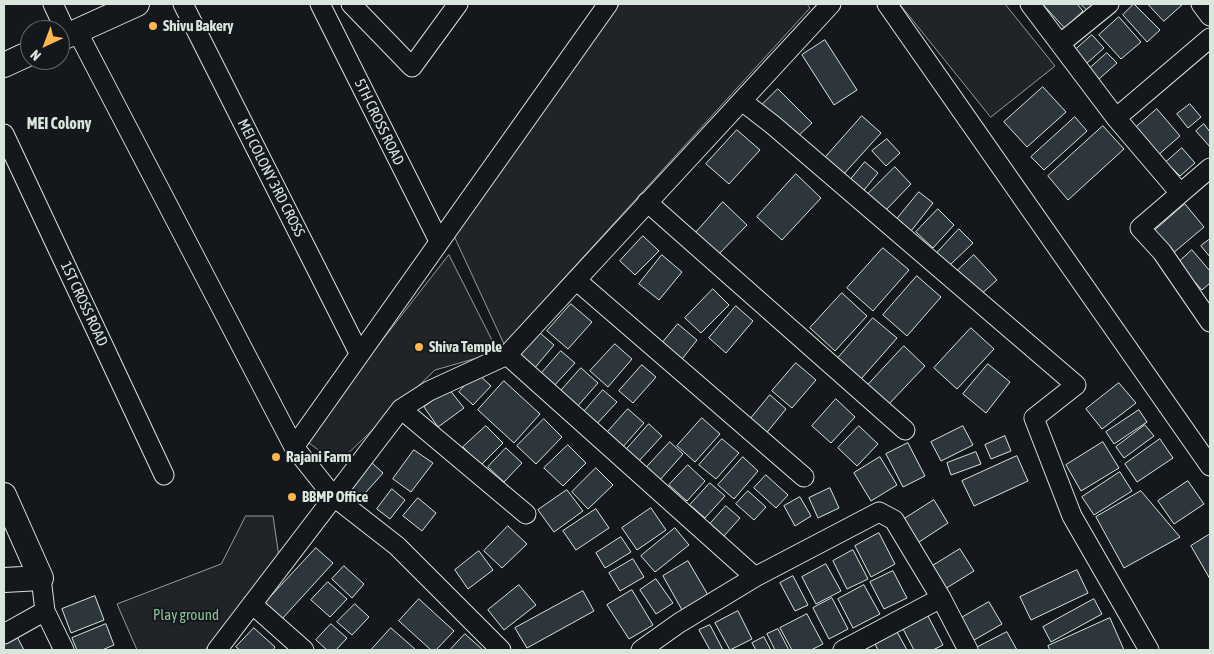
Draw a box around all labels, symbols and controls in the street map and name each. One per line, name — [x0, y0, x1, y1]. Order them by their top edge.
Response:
place label: Shivu Bakery — [163, 17, 233, 35]
north arrow — [20, 20, 70, 70]
marker: Shivu Bakery — [147, 20, 159, 32]
text: N — [27, 47, 44, 64]
street label: 5TH CROSS ROAD — [350, 76, 408, 168]
district label: MEI Colony — [27, 114, 91, 134]
street label: MEI COLONY 3RD CROSS — [234, 116, 308, 240]
street label: 1ST CROSS ROAD — [57, 259, 111, 349]
place label: Shiva Temple — [429, 338, 502, 356]
marker: Shiva Temple — [413, 341, 425, 353]
place label: Rajani Farm — [286, 448, 352, 466]
marker: Rajani Farm — [270, 451, 282, 463]
place label: BBMP Office — [302, 488, 368, 506]
marker: BBMP Office — [286, 491, 298, 503]
park label: Play ground — [153, 606, 219, 624]

